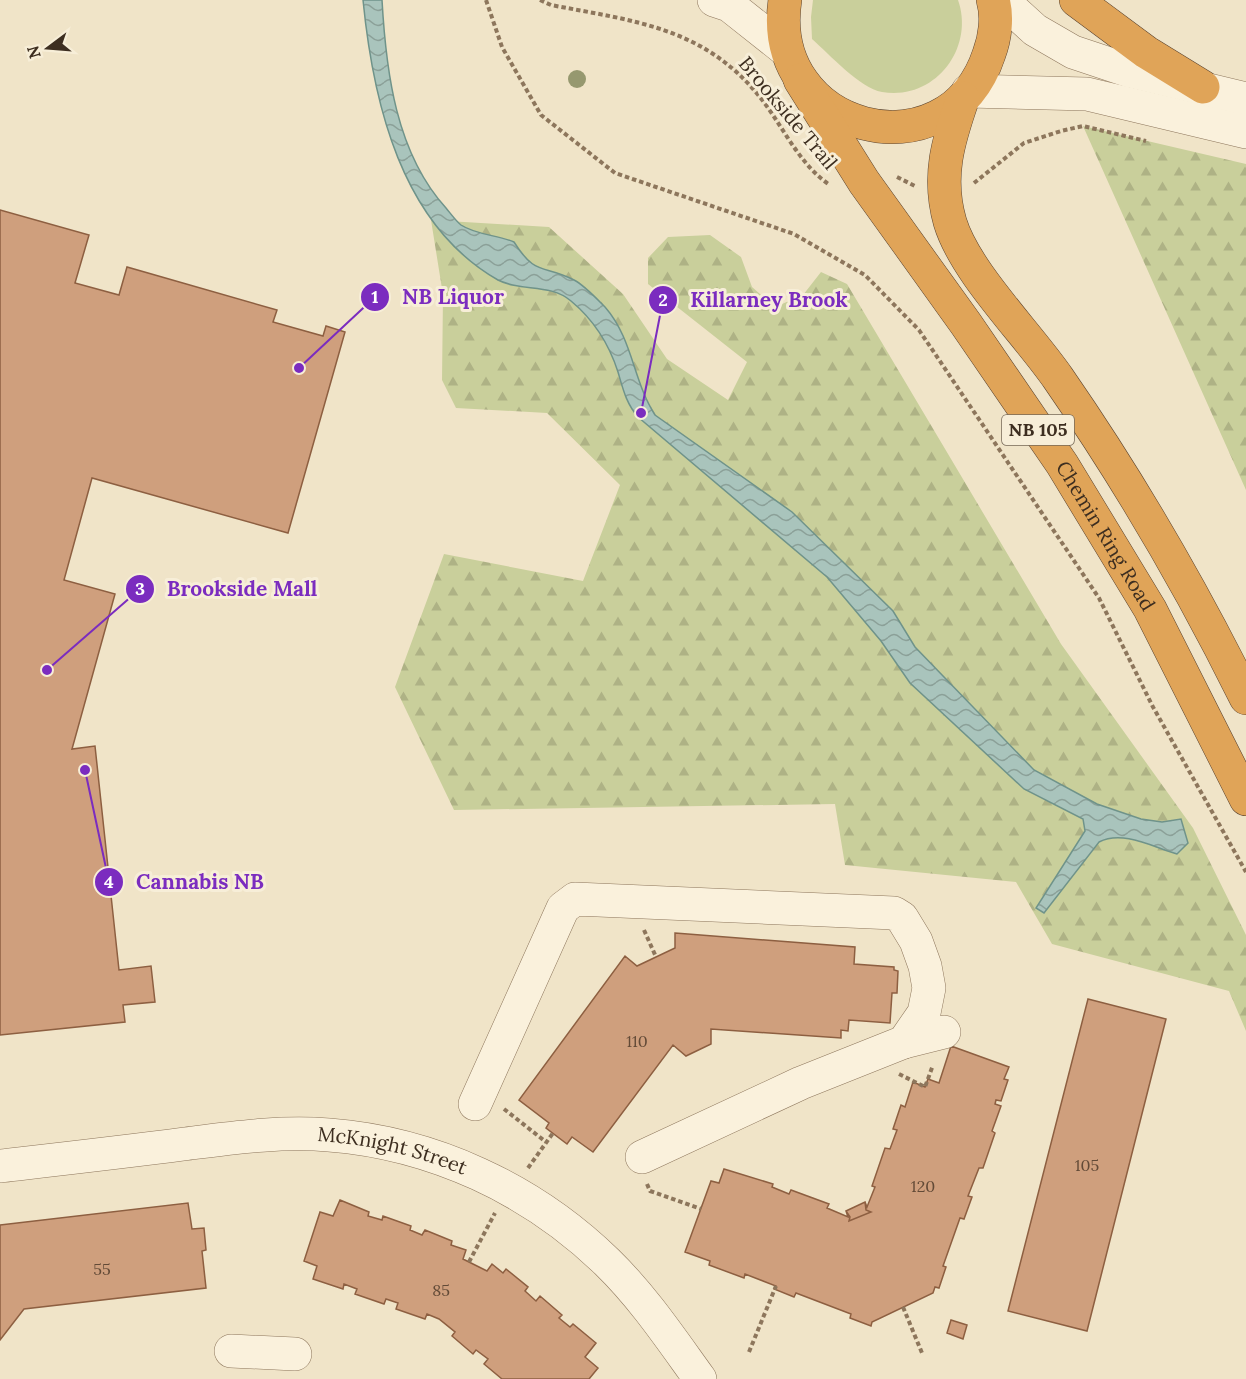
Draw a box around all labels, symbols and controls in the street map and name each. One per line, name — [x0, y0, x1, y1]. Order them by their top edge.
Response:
north arrow — [18, 18, 78, 78]
text: N — [22, 43, 45, 61]
street label: Brookside Trail — [734, 51, 843, 174]
callout: NB Liquor — [360, 278, 516, 317]
callout: Killarney Brook — [648, 280, 860, 319]
text: NB Liquor — [402, 283, 504, 310]
text: 1 — [371, 285, 379, 308]
text: Killarney Brook — [690, 286, 848, 313]
text: 2 — [658, 288, 668, 311]
road number: NB 105 — [1002, 415, 1074, 445]
street label: Chemin Ring Road — [1051, 456, 1161, 615]
callout: Brookside Mall — [125, 569, 329, 608]
text: Brookside Mall — [167, 575, 318, 602]
text: 3 — [135, 577, 145, 600]
callout: Cannabis NB — [94, 862, 276, 901]
text: Cannabis NB — [136, 868, 264, 895]
text: 4 — [104, 870, 114, 893]
house number: 110 — [626, 1031, 648, 1051]
street label: McKnight Street — [317, 1121, 471, 1180]
house number: 105 — [1075, 1155, 1099, 1175]
house number: 120 — [911, 1176, 935, 1196]
house number: 55 — [93, 1259, 111, 1279]
house number: 85 — [432, 1280, 450, 1300]

